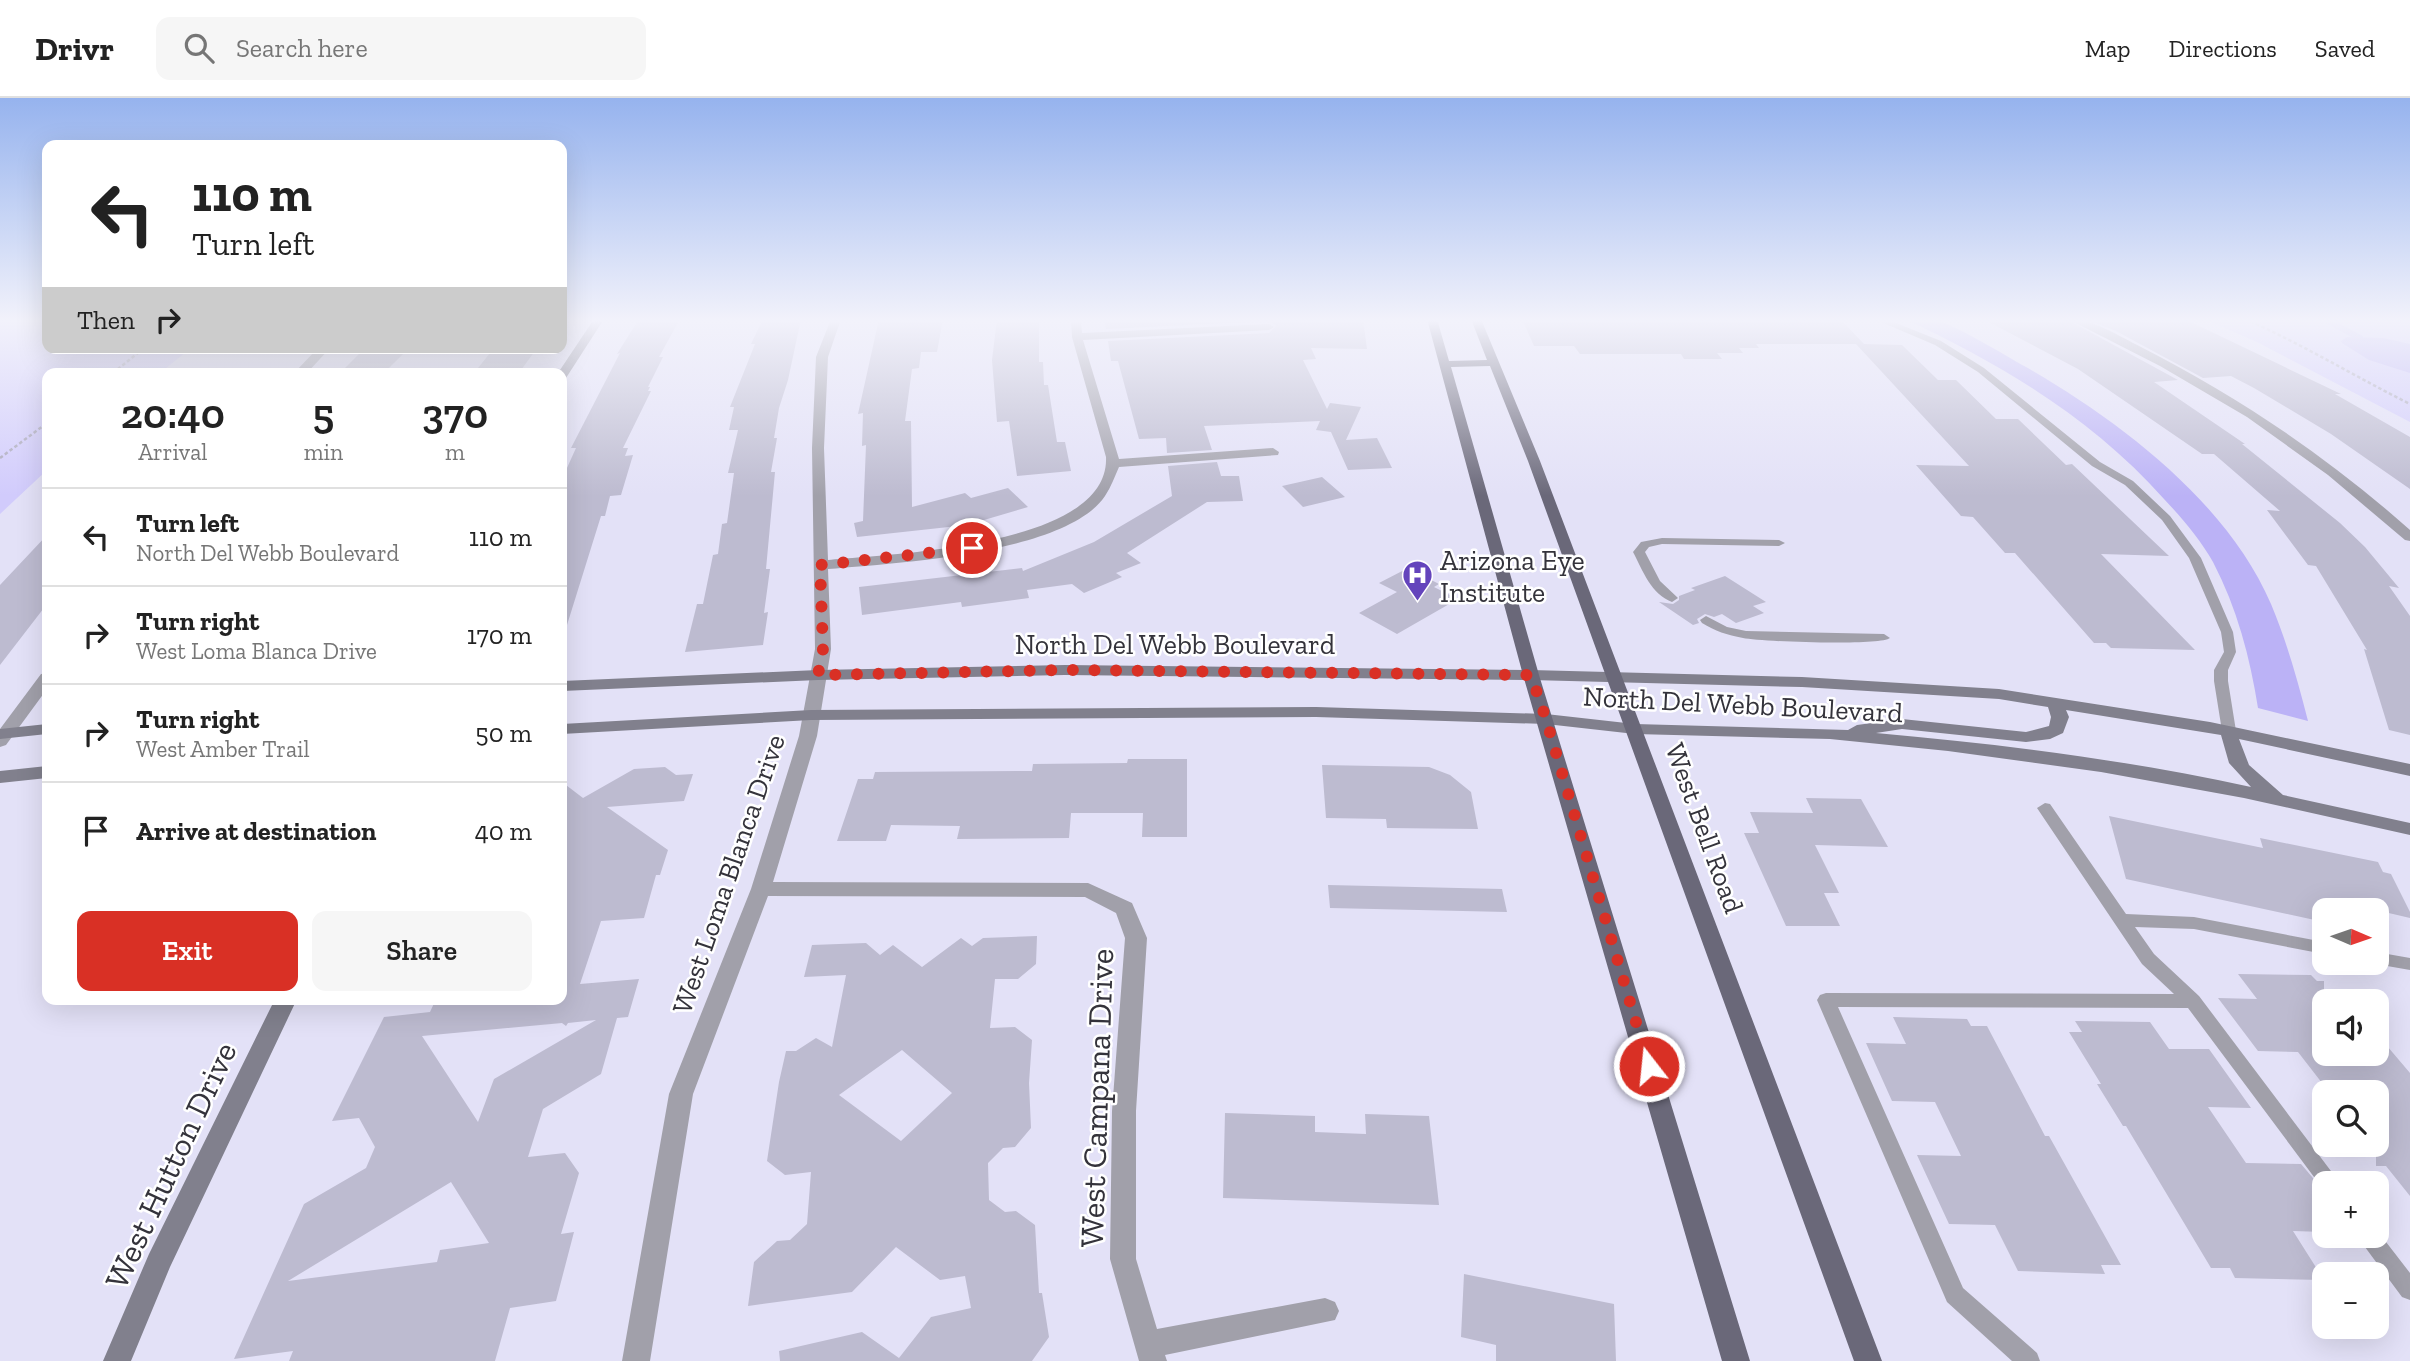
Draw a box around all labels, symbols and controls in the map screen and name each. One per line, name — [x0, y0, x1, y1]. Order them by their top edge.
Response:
search box — [156, 17, 646, 80]
text: Drivr — [35, 29, 114, 68]
icon: search — [180, 29, 218, 67]
text: Search here — [236, 32, 368, 64]
text: Map — [2085, 34, 2131, 63]
text: Directions — [2169, 34, 2277, 63]
text: Saved — [2315, 34, 2375, 63]
text: 110 m — [192, 165, 312, 224]
icon: left — [77, 168, 168, 259]
text: Turn left — [192, 225, 314, 263]
icon: right — [149, 301, 187, 339]
text: Then — [77, 304, 135, 336]
text: 20:40 — [121, 388, 225, 439]
text: 5 — [312, 388, 334, 439]
text: 370 — [422, 388, 488, 439]
text: Arrival — [138, 438, 207, 466]
text: min — [304, 438, 343, 466]
text: m — [445, 438, 465, 466]
text: Turn left — [136, 507, 239, 539]
icon: left — [77, 518, 115, 556]
pin — [942, 518, 1002, 578]
text: 110 m — [469, 521, 532, 553]
icon: arrive — [953, 529, 991, 567]
text: North Del Webb Boulevard — [136, 539, 399, 567]
place label: Arizona Eye Institute — [1440, 544, 1585, 609]
hospital icon: Arizona Eye Institute — [1400, 559, 1434, 603]
text: Turn right — [136, 605, 259, 637]
icon: right — [77, 616, 115, 654]
text: 170 m — [467, 619, 532, 651]
street label: North Del Webb Boulevard — [1015, 628, 1335, 661]
text: West Loma Blanca Drive — [136, 637, 377, 665]
street label: North Del Webb Boulevard — [1582, 680, 1904, 729]
text: Turn right — [136, 703, 259, 735]
icon: right — [77, 714, 115, 752]
text: 50 m — [475, 717, 532, 749]
street label: West Loma Blanca Drive — [665, 730, 792, 1018]
text: West Amber Trail — [136, 735, 310, 763]
street label: West Bell Road — [1658, 739, 1751, 918]
icon: arrive — [77, 812, 115, 850]
text: Arrive at destination — [136, 815, 376, 847]
text: 40 m — [475, 815, 532, 847]
north arrow — [2312, 898, 2389, 975]
map controls — [2312, 898, 2389, 1339]
button: Exit — [77, 911, 298, 991]
button: Share — [312, 911, 532, 991]
street label: West Campana Drive — [1072, 948, 1121, 1248]
button: sound — [2312, 989, 2389, 1066]
position arrow — [1612, 1029, 1686, 1103]
street label: West Hutton Drive — [96, 1036, 245, 1295]
button: search — [2312, 1080, 2389, 1157]
button: + — [2312, 1171, 2389, 1248]
button: − — [2312, 1262, 2389, 1339]

